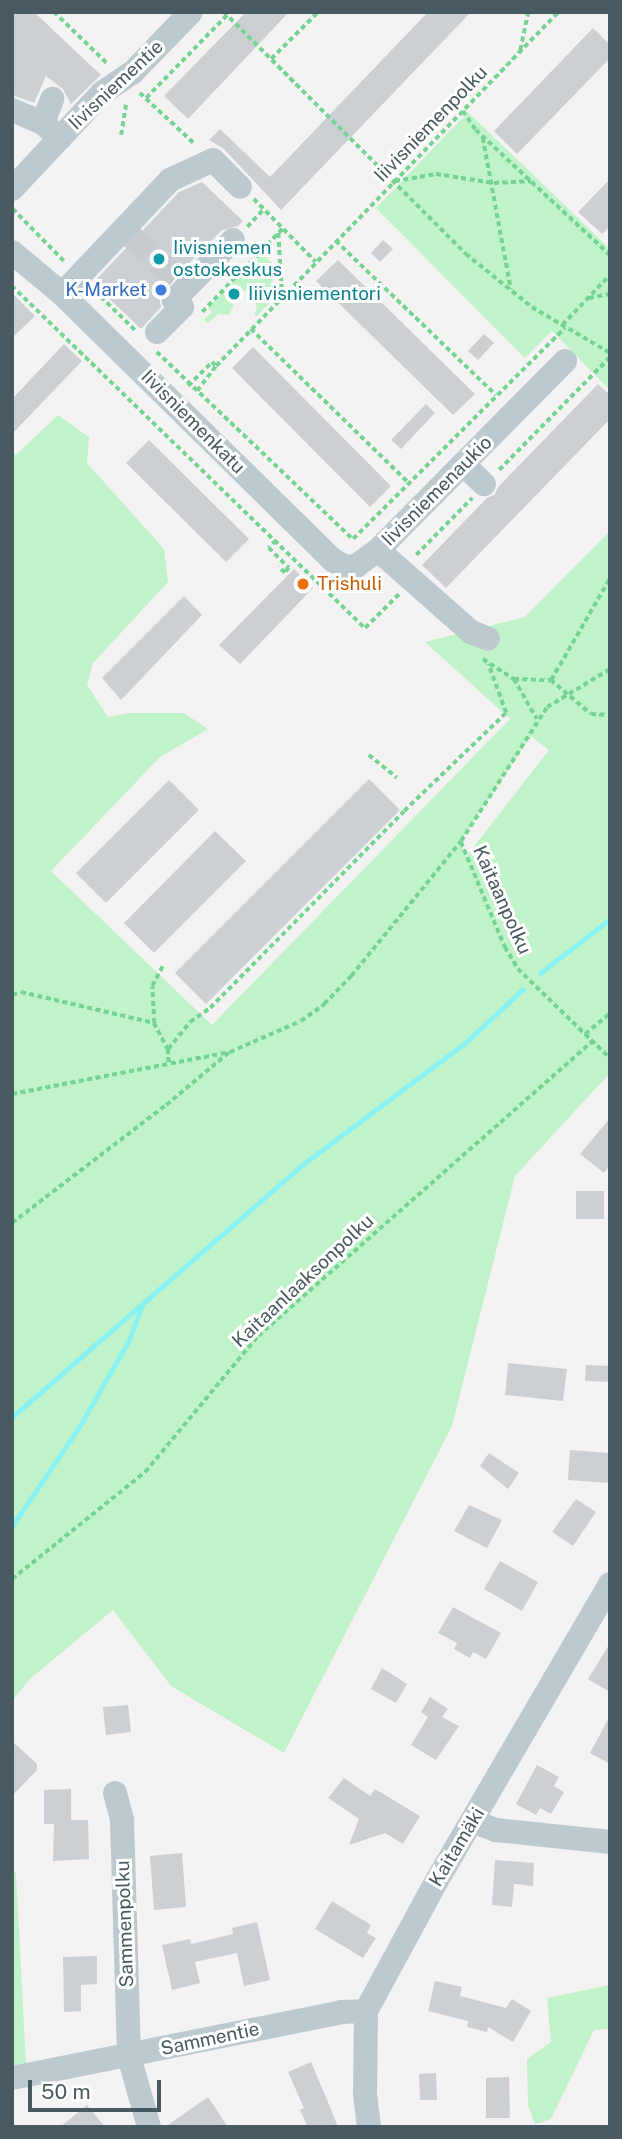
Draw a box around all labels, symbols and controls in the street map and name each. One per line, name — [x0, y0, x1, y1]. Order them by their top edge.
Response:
street label: Iivisniementie — [64, 35, 168, 135]
street label: Iiivisniemenpolku — [370, 61, 492, 187]
place label: Iivisniemen ostoskeskus — [173, 237, 282, 281]
marker: Iivisniemen ostoskeskus — [151, 251, 167, 267]
place label: K-Market — [65, 279, 147, 301]
marker: K-Market — [153, 282, 169, 298]
place label: Iiivisniementori — [248, 283, 381, 305]
marker: Iiivisniementori — [226, 286, 242, 302]
street label: Iivisniemenkatu — [136, 365, 250, 479]
street label: Iivisniemenaukio — [377, 431, 497, 551]
place label: Trishuli — [317, 573, 382, 595]
marker: Trishuli — [295, 576, 311, 592]
street label: Kaitaanpolku — [468, 842, 536, 958]
street label: Kaitaanlaaksonpolku — [228, 1210, 378, 1352]
street label: Kaitamäki — [425, 1803, 489, 1891]
street label: Sammenpolku — [111, 1860, 139, 1988]
street label: Sammentie — [159, 2017, 261, 2061]
scale bar — [32, 2066, 164, 2110]
text: 50 m — [41, 2079, 91, 2104]

